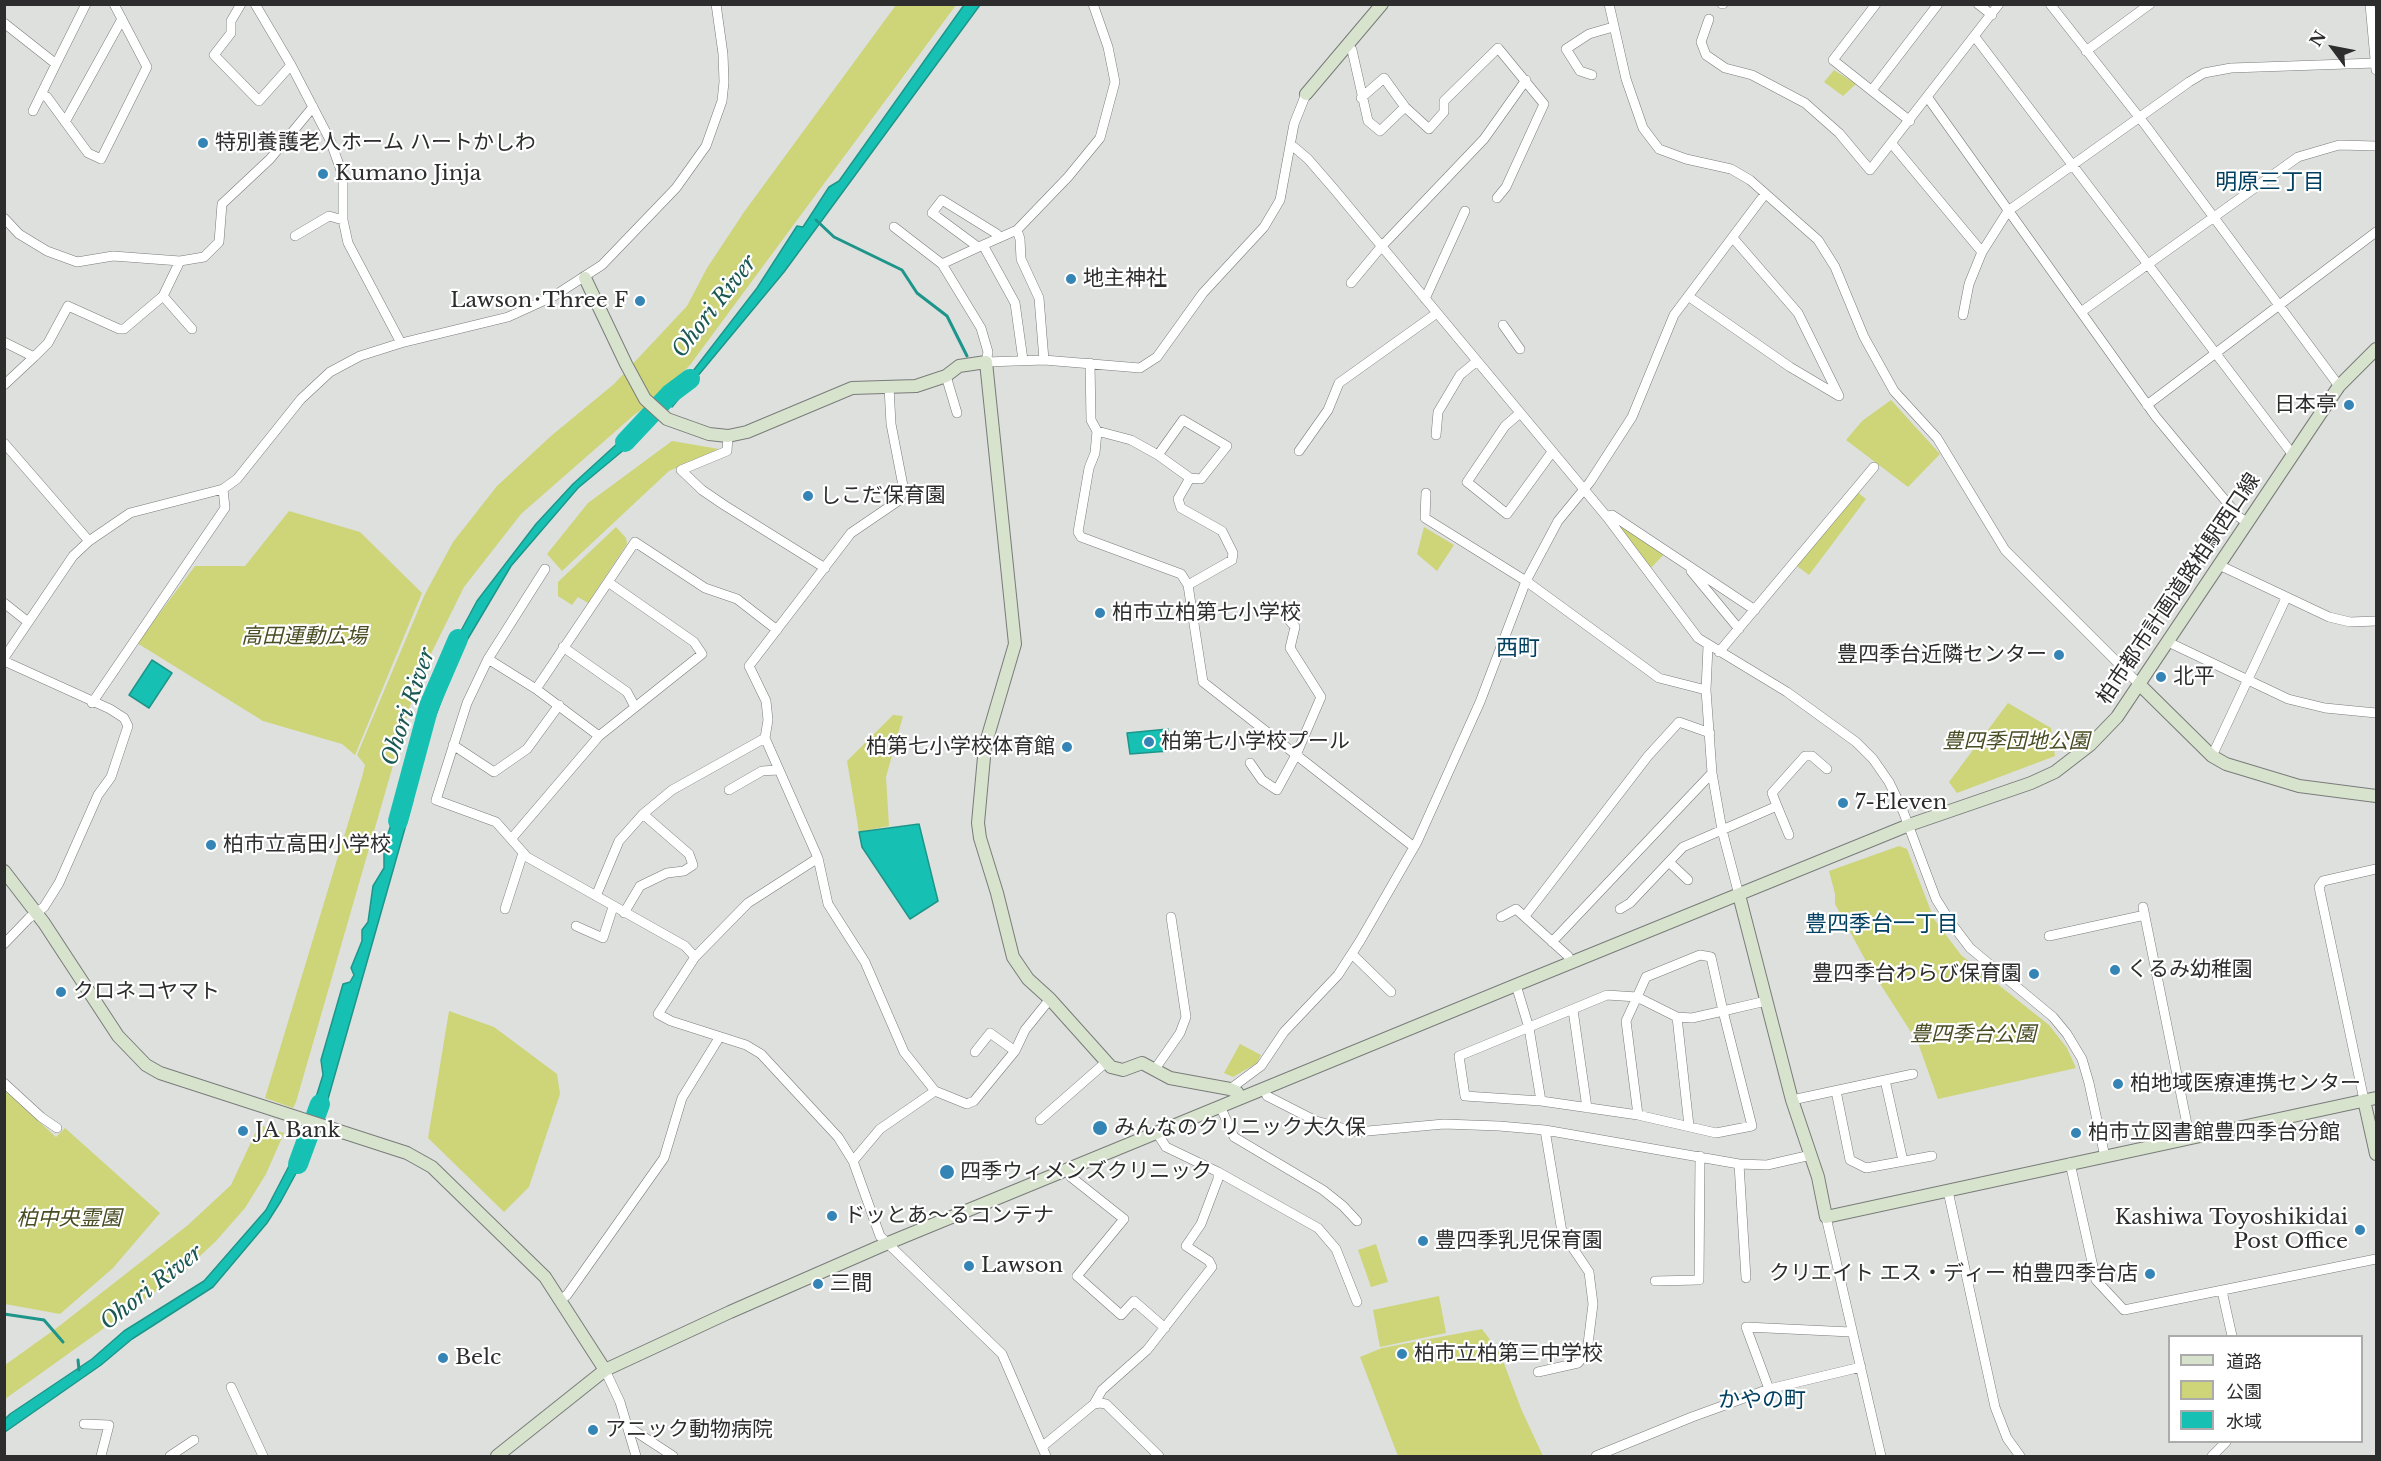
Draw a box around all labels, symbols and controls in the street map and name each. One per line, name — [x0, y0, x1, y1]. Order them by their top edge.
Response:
north arrow — [2303, 18, 2363, 78]
text: N — [2305, 27, 2330, 50]
place label: 特別養護老人ホーム ハートかしわ — [215, 130, 536, 156]
marker: 特別養護老人ホーム ハートかしわ — [196, 136, 210, 150]
place label: Kumano Jinja — [335, 161, 481, 187]
marker: Kumano Jinja — [316, 167, 330, 181]
district label: 明原三丁目 — [2215, 170, 2325, 196]
water label: Ohori River — [667, 251, 763, 363]
place label: 地主神社 — [1083, 266, 1167, 292]
marker: 地主神社 — [1064, 272, 1078, 286]
place label: Lawson･Three F — [450, 288, 628, 314]
marker: Lawson･Three F — [633, 294, 647, 308]
place label: 日本亭 — [2274, 392, 2337, 418]
marker: 日本亭 — [2342, 398, 2356, 412]
street label: 柏市都市計画道路柏駅西口線 — [2092, 469, 2266, 709]
place label: しこだ保育園 — [820, 483, 946, 509]
marker: しこだ保育園 — [801, 489, 815, 503]
place label: 柏市立柏第七小学校 — [1112, 600, 1301, 626]
marker: 柏市立柏第七小学校 — [1093, 606, 1107, 620]
park label: 高田運動広場 — [241, 624, 367, 650]
district label: 西町 — [1496, 636, 1540, 662]
place label: 豊四季台近隣センター — [1837, 642, 2047, 668]
water label: Ohori River — [377, 645, 441, 769]
marker: 豊四季台近隣センター — [2052, 648, 2066, 662]
place label: 北平 — [2173, 664, 2215, 690]
marker: 北平 — [2154, 670, 2168, 684]
place label: 柏第七小学校プール — [1161, 729, 1350, 755]
park label: 豊四季団地公園 — [1943, 729, 2089, 755]
place label: 柏第七小学校体育館 — [866, 734, 1055, 760]
marker: 柏第七小学校プール — [1142, 735, 1156, 749]
marker: 柏第七小学校体育館 — [1060, 740, 1074, 754]
place label: 7-Eleven — [1855, 790, 1947, 816]
marker: 7-Eleven — [1836, 796, 1850, 810]
place label: 柏市立高田小学校 — [223, 832, 391, 858]
marker: 柏市立高田小学校 — [204, 838, 218, 852]
district label: 豊四季台一丁目 — [1805, 912, 1959, 938]
place label: くるみ幼稚園 — [2127, 957, 2253, 983]
place label: 豊四季台わらび保育園 — [1812, 961, 2022, 987]
marker: くるみ幼稚園 — [2108, 963, 2122, 977]
marker: 豊四季台わらび保育園 — [2027, 967, 2041, 981]
place label: クロネコヤマト — [73, 979, 220, 1005]
marker: クロネコヤマト — [54, 985, 68, 999]
park label: 豊四季台公園 — [1910, 1022, 2036, 1048]
place label: 柏地域医療連携センター — [2130, 1071, 2361, 1097]
marker: 柏地域医療連携センター — [2111, 1077, 2125, 1091]
place label: みんなのクリニック大久保 — [1114, 1115, 1366, 1141]
place label: JA Bank — [255, 1118, 340, 1144]
marker: みんなのクリニック大久保 — [1091, 1119, 1109, 1137]
place label: 柏市立図書館豊四季台分館 — [2088, 1120, 2340, 1146]
marker: JA Bank — [236, 1124, 250, 1138]
marker: 柏市立図書館豊四季台分館 — [2069, 1126, 2083, 1140]
place label: 四季ウィメンズクリニック — [960, 1159, 1212, 1185]
marker: 四季ウィメンズクリニック — [938, 1163, 956, 1181]
place label: ドッとあ〜るコンテナ — [844, 1203, 1054, 1229]
place label: Kashiwa Toyoshikidai Post Office — [2115, 1205, 2348, 1255]
park label: 柏中央霊園 — [17, 1206, 121, 1232]
marker: ドッとあ〜るコンテナ — [825, 1209, 839, 1223]
marker: Kashiwa Toyoshikidai Post Office — [2353, 1223, 2367, 1237]
place label: 豊四季乳児保育園 — [1435, 1228, 1603, 1254]
marker: 豊四季乳児保育園 — [1416, 1234, 1430, 1248]
water label: Ohori River — [96, 1240, 208, 1336]
place label: Lawson — [981, 1253, 1063, 1279]
marker: Lawson — [962, 1259, 976, 1273]
place label: クリエイト エス・ディー 柏豊四季台店 — [1769, 1261, 2138, 1287]
marker: クリエイト エス・ディー 柏豊四季台店 — [2143, 1267, 2157, 1281]
place label: 三間 — [830, 1271, 872, 1297]
marker: 三間 — [811, 1277, 825, 1291]
legend — [2168, 1335, 2363, 1443]
place label: 柏市立柏第三中学校 — [1414, 1341, 1603, 1367]
place label: Belc — [455, 1345, 501, 1371]
marker: 柏市立柏第三中学校 — [1395, 1347, 1409, 1361]
marker: Belc — [436, 1351, 450, 1365]
text: 道路 — [2226, 1351, 2262, 1373]
text: 公園 — [2226, 1381, 2262, 1403]
district label: かやの町 — [1718, 1388, 1806, 1414]
text: 水域 — [2226, 1411, 2262, 1433]
place label: アニック動物病院 — [605, 1417, 773, 1443]
marker: アニック動物病院 — [586, 1423, 600, 1437]

